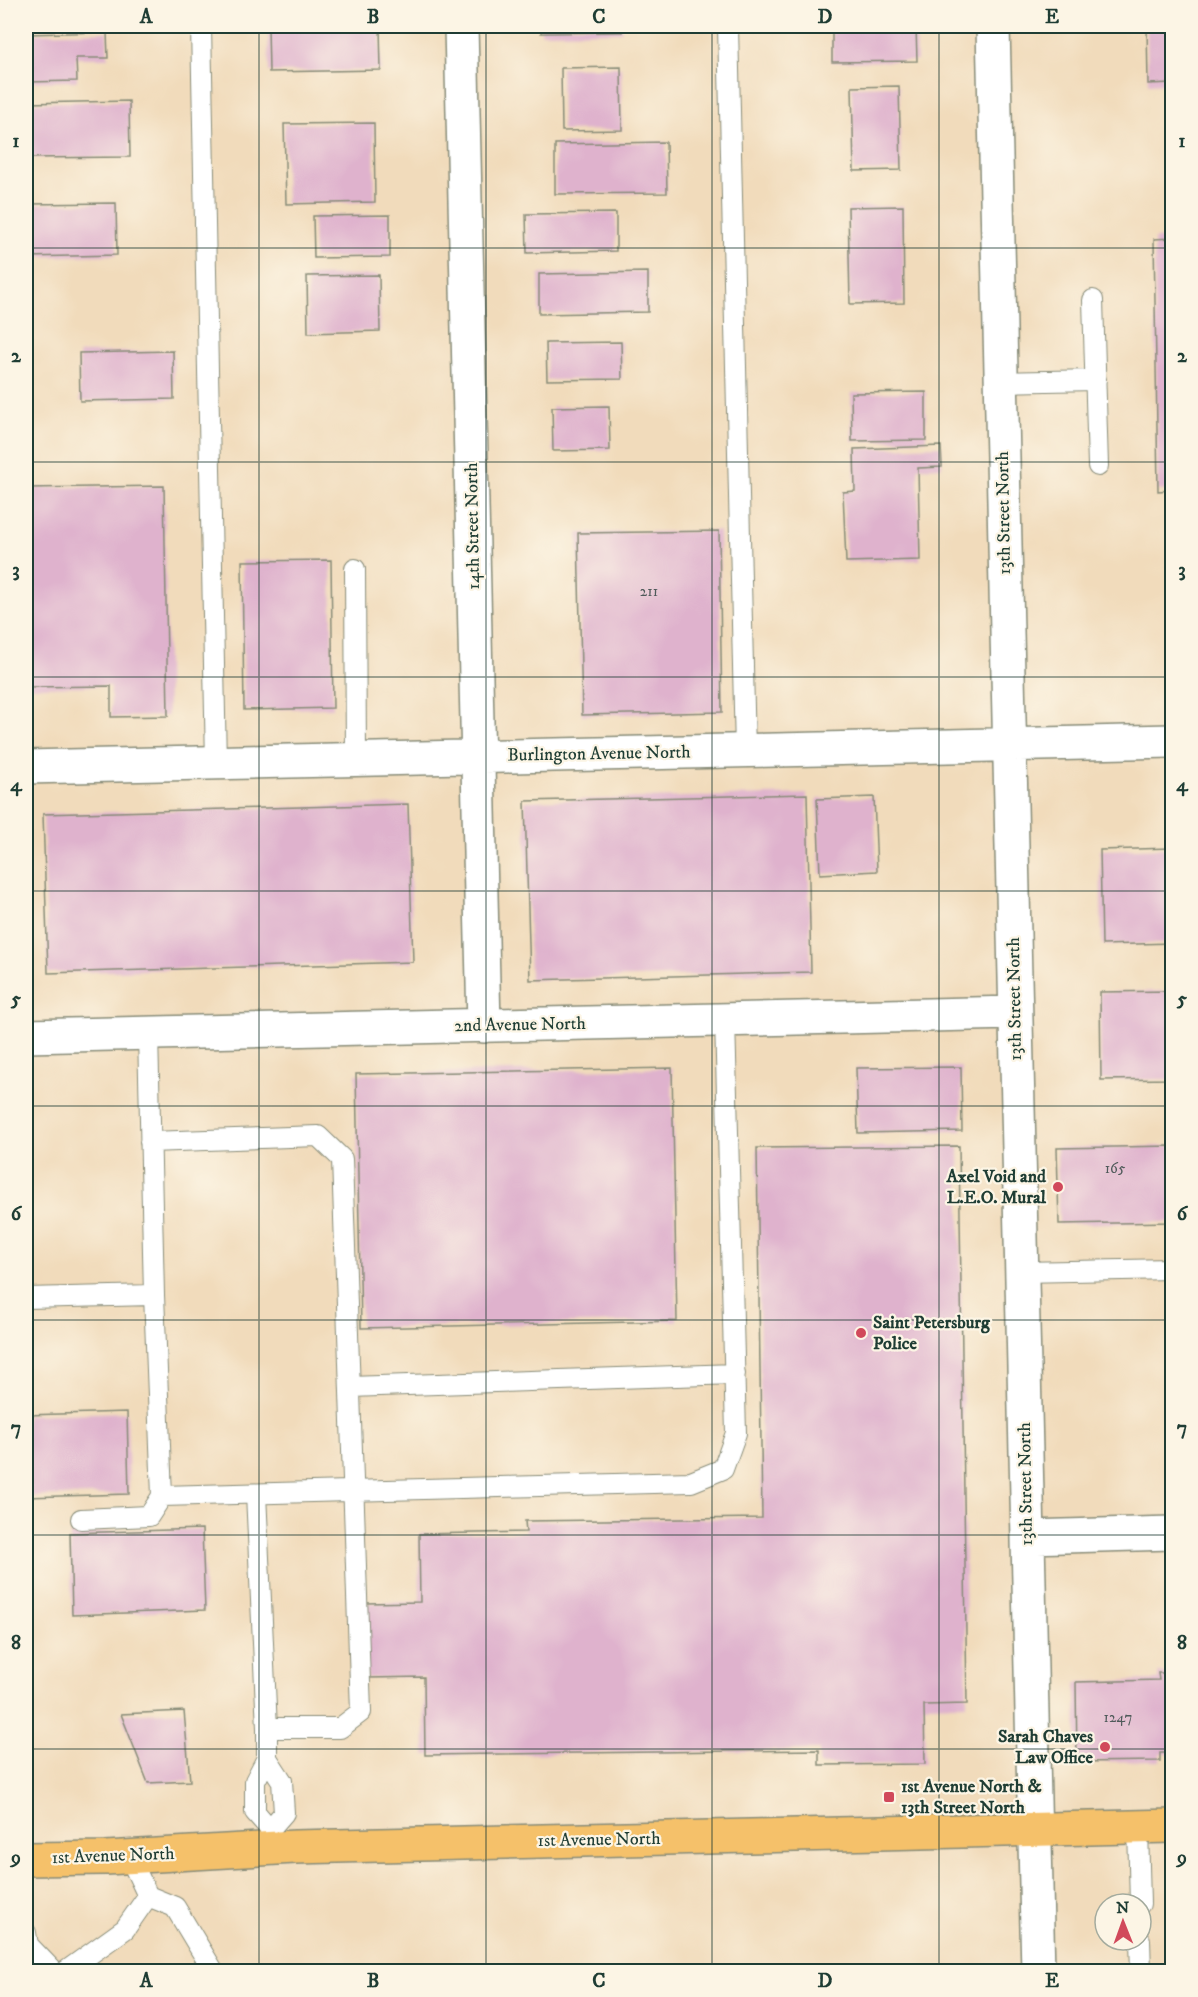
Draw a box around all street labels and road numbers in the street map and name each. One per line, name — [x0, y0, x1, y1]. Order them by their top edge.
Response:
street label: 13th Street North — [992, 450, 1016, 575]
street label: 14th Street North — [461, 462, 485, 590]
street label: Burlington Avenue North — [507, 741, 691, 767]
street label: 13th Street North — [1003, 936, 1027, 1061]
street label: 2nd Avenue North — [454, 1013, 587, 1037]
street label: 13th Street North — [1014, 1421, 1038, 1546]
street label: 1st Avenue North — [537, 1828, 661, 1852]
street label: 1st Avenue North — [51, 1843, 175, 1869]

